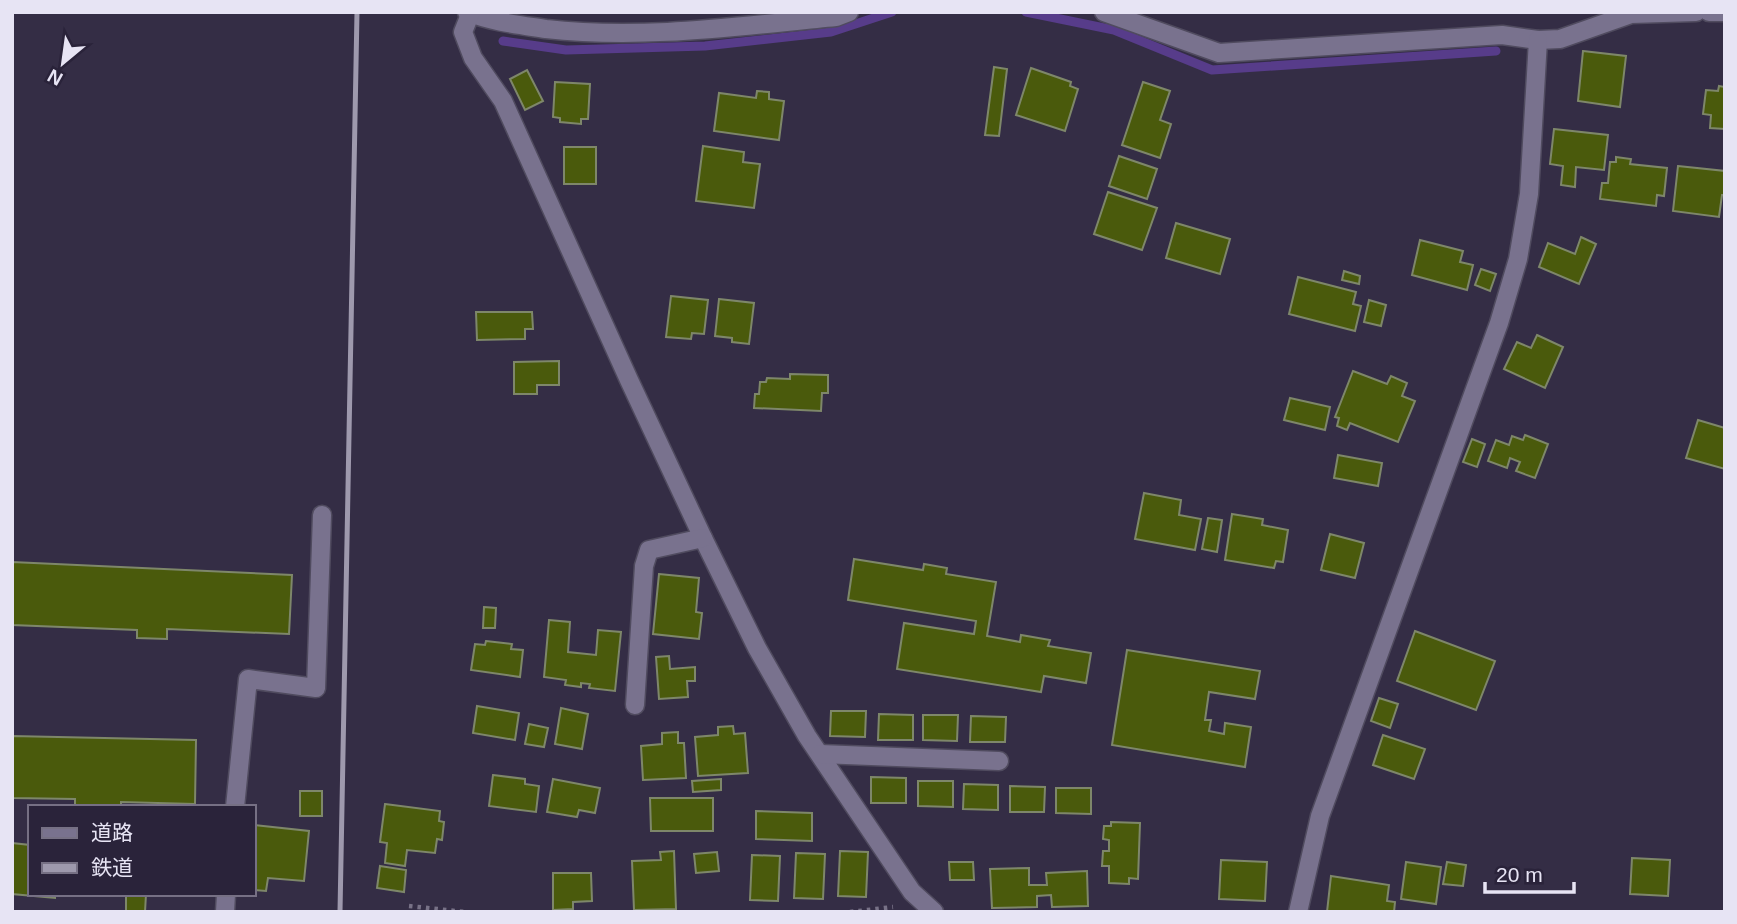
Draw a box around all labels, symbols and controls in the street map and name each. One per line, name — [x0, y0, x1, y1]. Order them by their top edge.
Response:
north arrow — [28, 28, 98, 98]
text: N — [44, 65, 66, 90]
legend — [28, 805, 256, 896]
text: 道路 — [91, 821, 133, 844]
scale bar — [1485, 850, 1574, 894]
text: 鉄道 — [91, 856, 133, 879]
text: 20 m — [1496, 863, 1543, 886]

